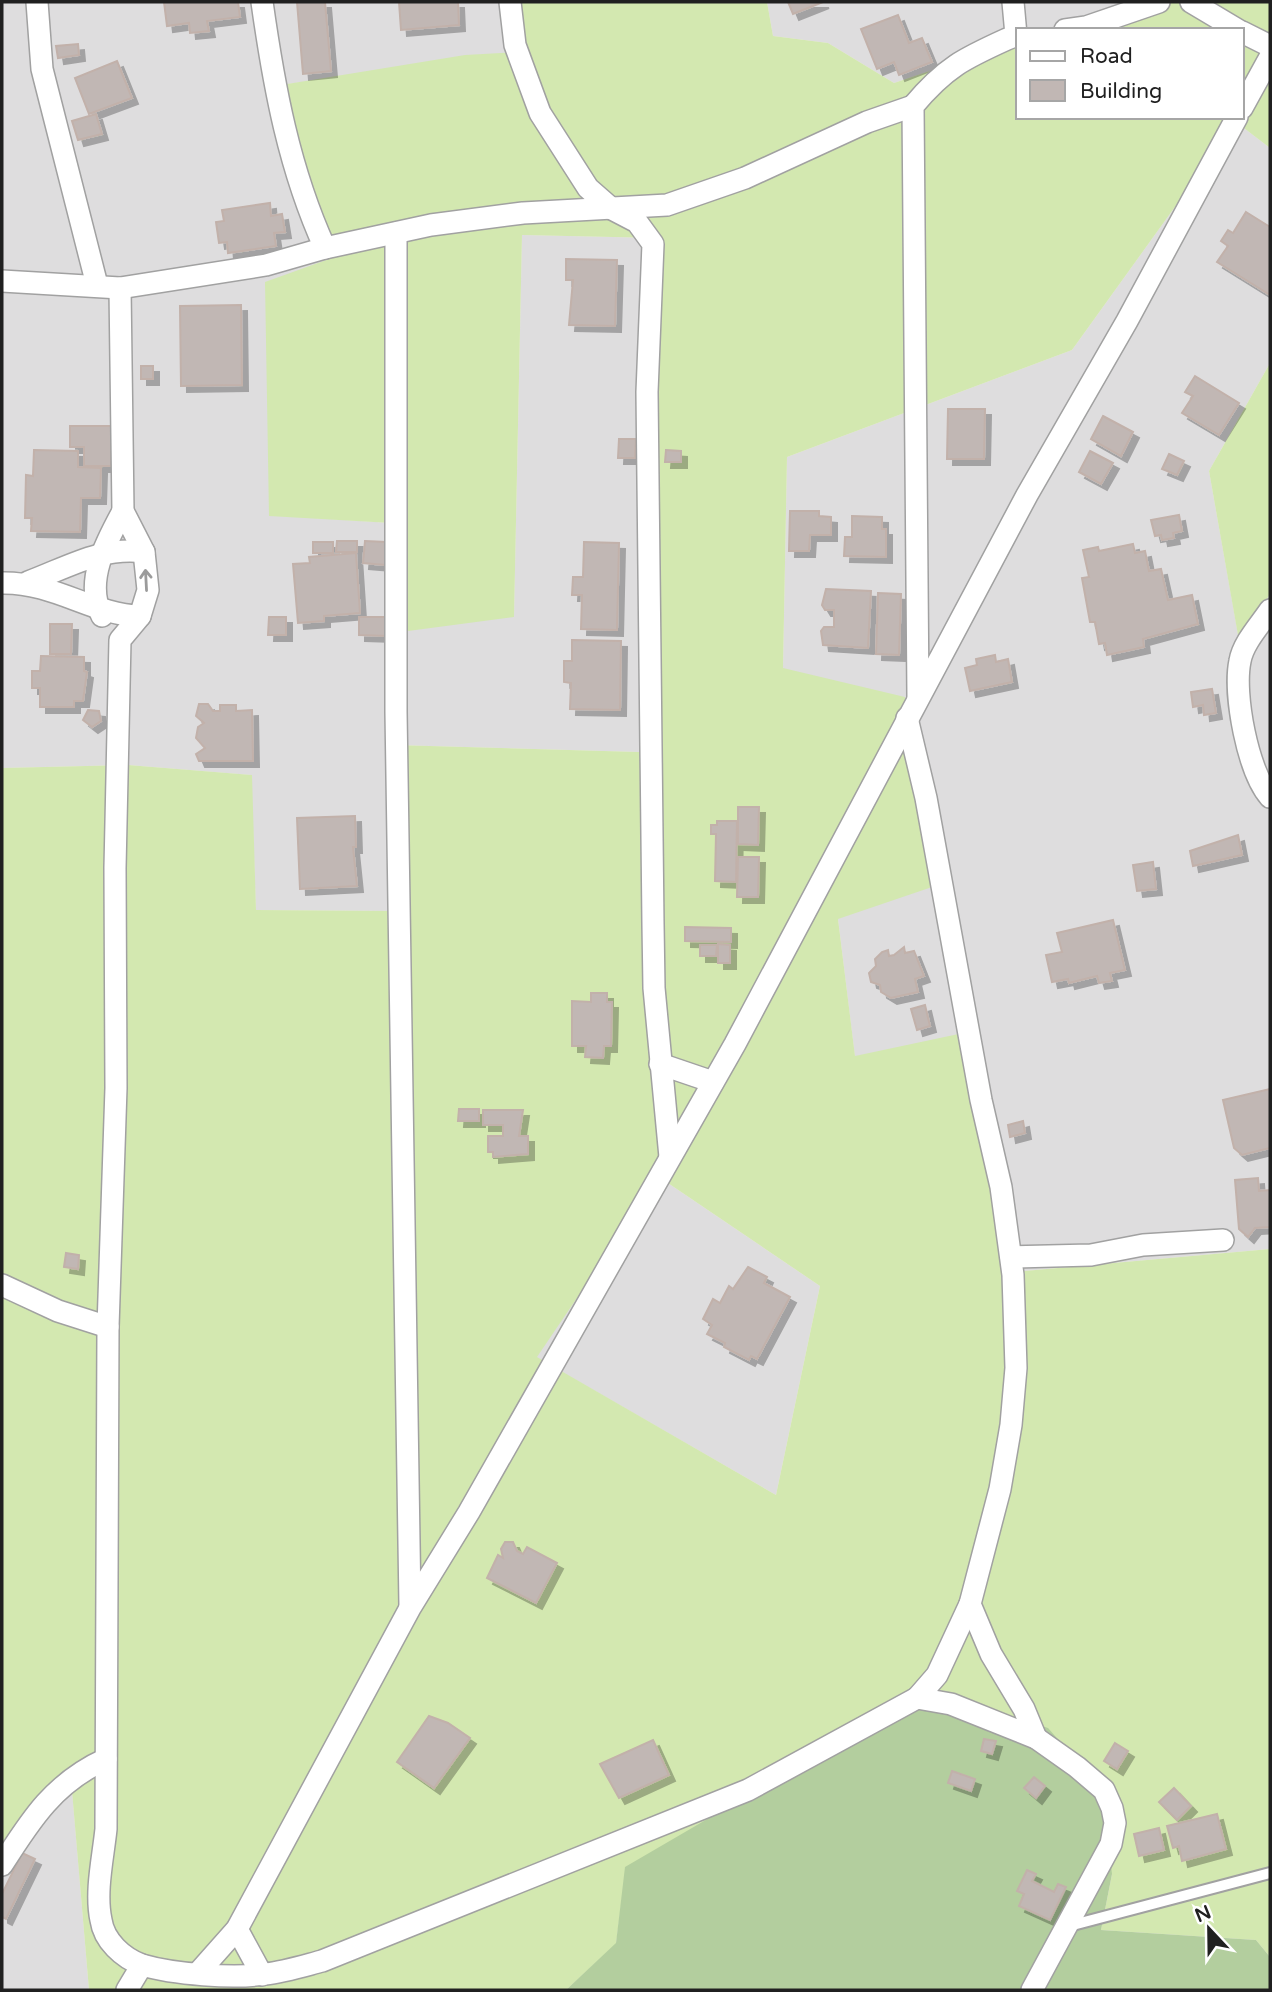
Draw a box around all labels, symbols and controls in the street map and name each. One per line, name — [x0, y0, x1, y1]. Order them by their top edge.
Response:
legend — [1016, 28, 1244, 119]
text: Road — [1080, 44, 1133, 69]
text: Building — [1080, 79, 1162, 104]
one-way arrow — [140, 569, 153, 592]
north arrow — [1174, 1894, 1244, 1964]
text: N — [1192, 1901, 1214, 1927]

